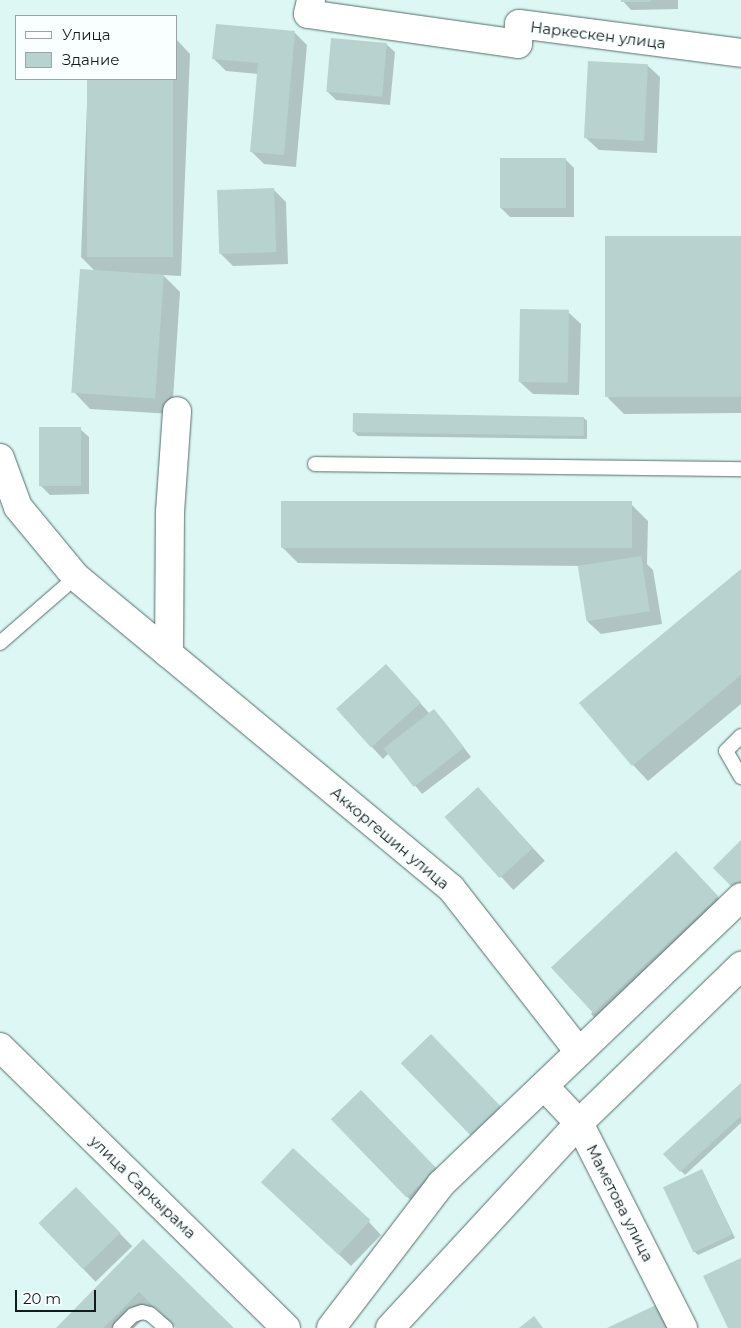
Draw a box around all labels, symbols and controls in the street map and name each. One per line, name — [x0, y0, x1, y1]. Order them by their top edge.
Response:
legend — [15, 15, 178, 80]
street label: Наркескен улица — [529, 18, 667, 52]
text: Улица — [62, 25, 110, 44]
text: Здание — [62, 50, 120, 69]
street label: Аккоргешин улица — [327, 783, 453, 893]
street label: улица Саркырама — [86, 1132, 200, 1242]
street label: Маметова улица — [583, 1142, 657, 1264]
scale bar — [18, 1280, 99, 1312]
text: 20 m — [23, 1289, 61, 1308]

